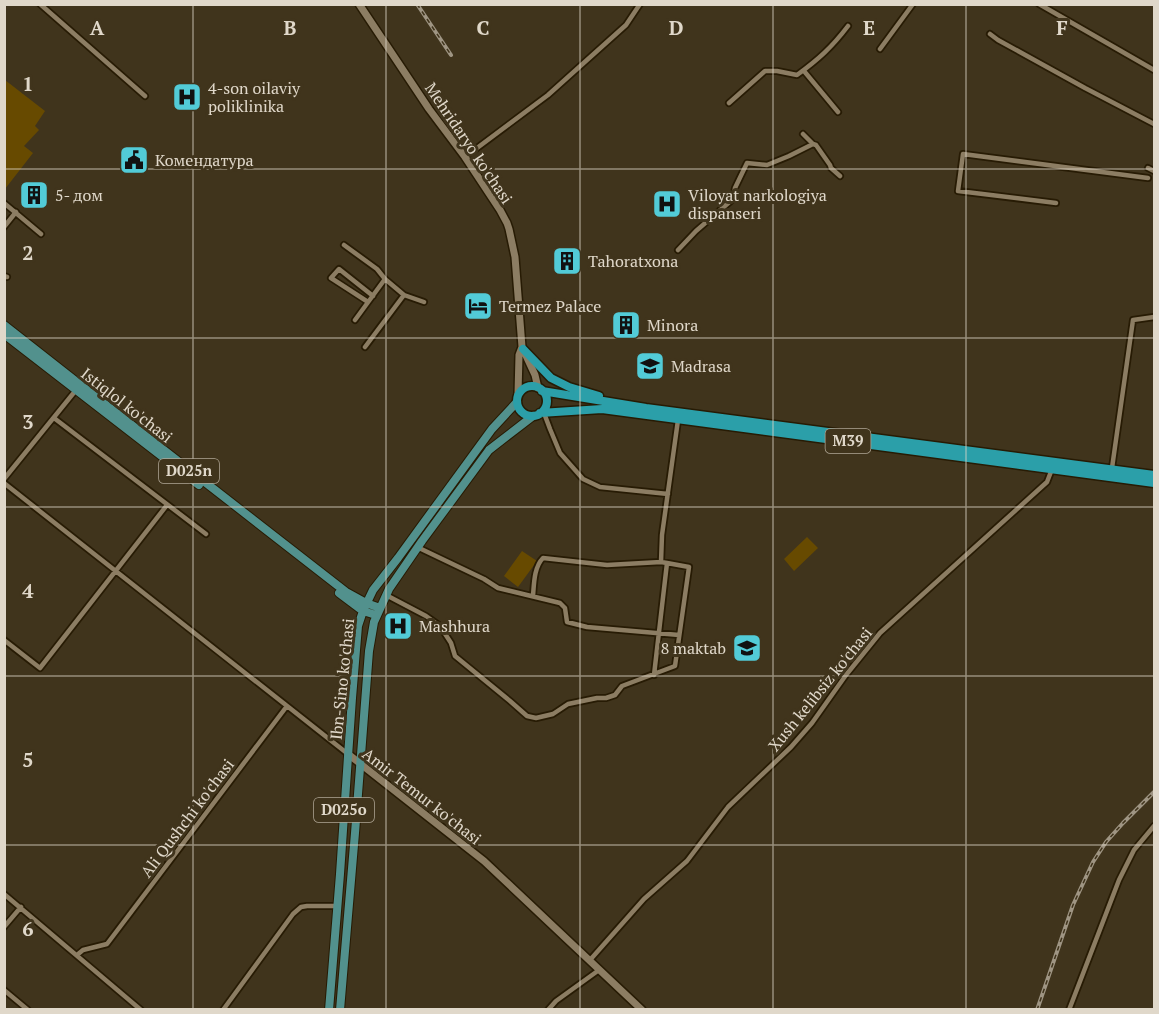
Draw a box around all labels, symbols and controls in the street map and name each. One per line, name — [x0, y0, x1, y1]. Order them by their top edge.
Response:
text: A — [90, 14, 105, 41]
text: B — [284, 14, 297, 41]
text: C — [476, 14, 490, 41]
text: D — [669, 14, 683, 41]
text: E — [863, 14, 875, 41]
text: F — [1056, 14, 1068, 41]
text: 1 — [22, 70, 34, 97]
place label: 4-son oilaviy poliklinika — [208, 77, 301, 117]
street label: Мehridaryo ko'chasi — [420, 78, 518, 208]
hospital icon: 4-son oilaviy poliklinika — [171, 81, 203, 113]
public building icon: Комендатура — [118, 144, 150, 176]
place label: Комендатура — [155, 149, 254, 171]
building icon: 5- дом — [18, 179, 50, 211]
place label: 5- дом — [55, 184, 103, 206]
place label: Viloyat narkologiya dispanseri — [688, 184, 827, 224]
hospital icon: Viloyat narkologiya dispanseri — [651, 188, 683, 220]
text: 2 — [22, 239, 34, 266]
building icon: Tahoratxona — [551, 245, 583, 277]
place label: Tahoratxona — [588, 250, 678, 272]
hotel icon: Termez Palace — [462, 290, 494, 322]
place label: Termez Palace — [499, 295, 601, 317]
building icon: Minora — [610, 309, 642, 341]
place label: Minora — [647, 314, 698, 336]
school or university icon: Madrasa — [634, 350, 666, 382]
place label: Madrasa — [671, 355, 731, 377]
street label: Istiqlol ko'chasi — [77, 362, 177, 448]
text: 3 — [22, 408, 34, 435]
road number: M39 — [826, 429, 870, 453]
road number: D025n — [159, 459, 219, 483]
text: 4 — [22, 577, 34, 604]
hospital icon: Mashhura — [382, 610, 414, 642]
place label: Mashhura — [419, 615, 490, 637]
street label: Ibn-Sino ko'chasi — [325, 617, 359, 741]
street label: Xush kelibsiz ko'chasi — [763, 622, 877, 756]
school or university icon: 8 maktab — [731, 632, 763, 664]
place label: 8 maktab — [661, 637, 726, 659]
street label: Amir Temur ko'chasi — [358, 743, 486, 850]
text: 5 — [22, 746, 34, 773]
street label: Ali Qushchi ko'chasi — [135, 754, 239, 882]
road number: D025o — [314, 798, 374, 822]
text: 6 — [22, 915, 34, 942]

